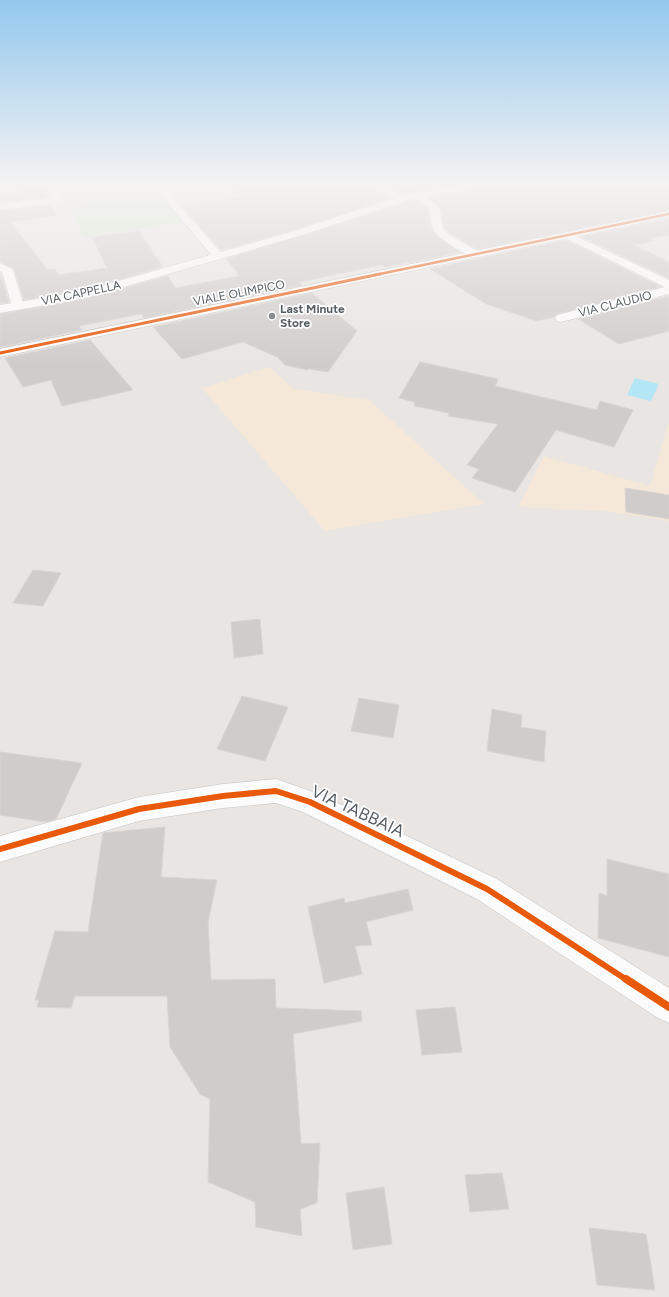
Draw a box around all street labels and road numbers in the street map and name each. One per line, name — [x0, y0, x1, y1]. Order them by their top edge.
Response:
street label: VIALE OLIMPICO — [192, 277, 286, 309]
street label: VIA CAPPELLA — [40, 278, 122, 308]
street label: VIA CLAUDIO — [577, 288, 653, 320]
street label: VIA TABBAIA — [308, 781, 408, 841]

